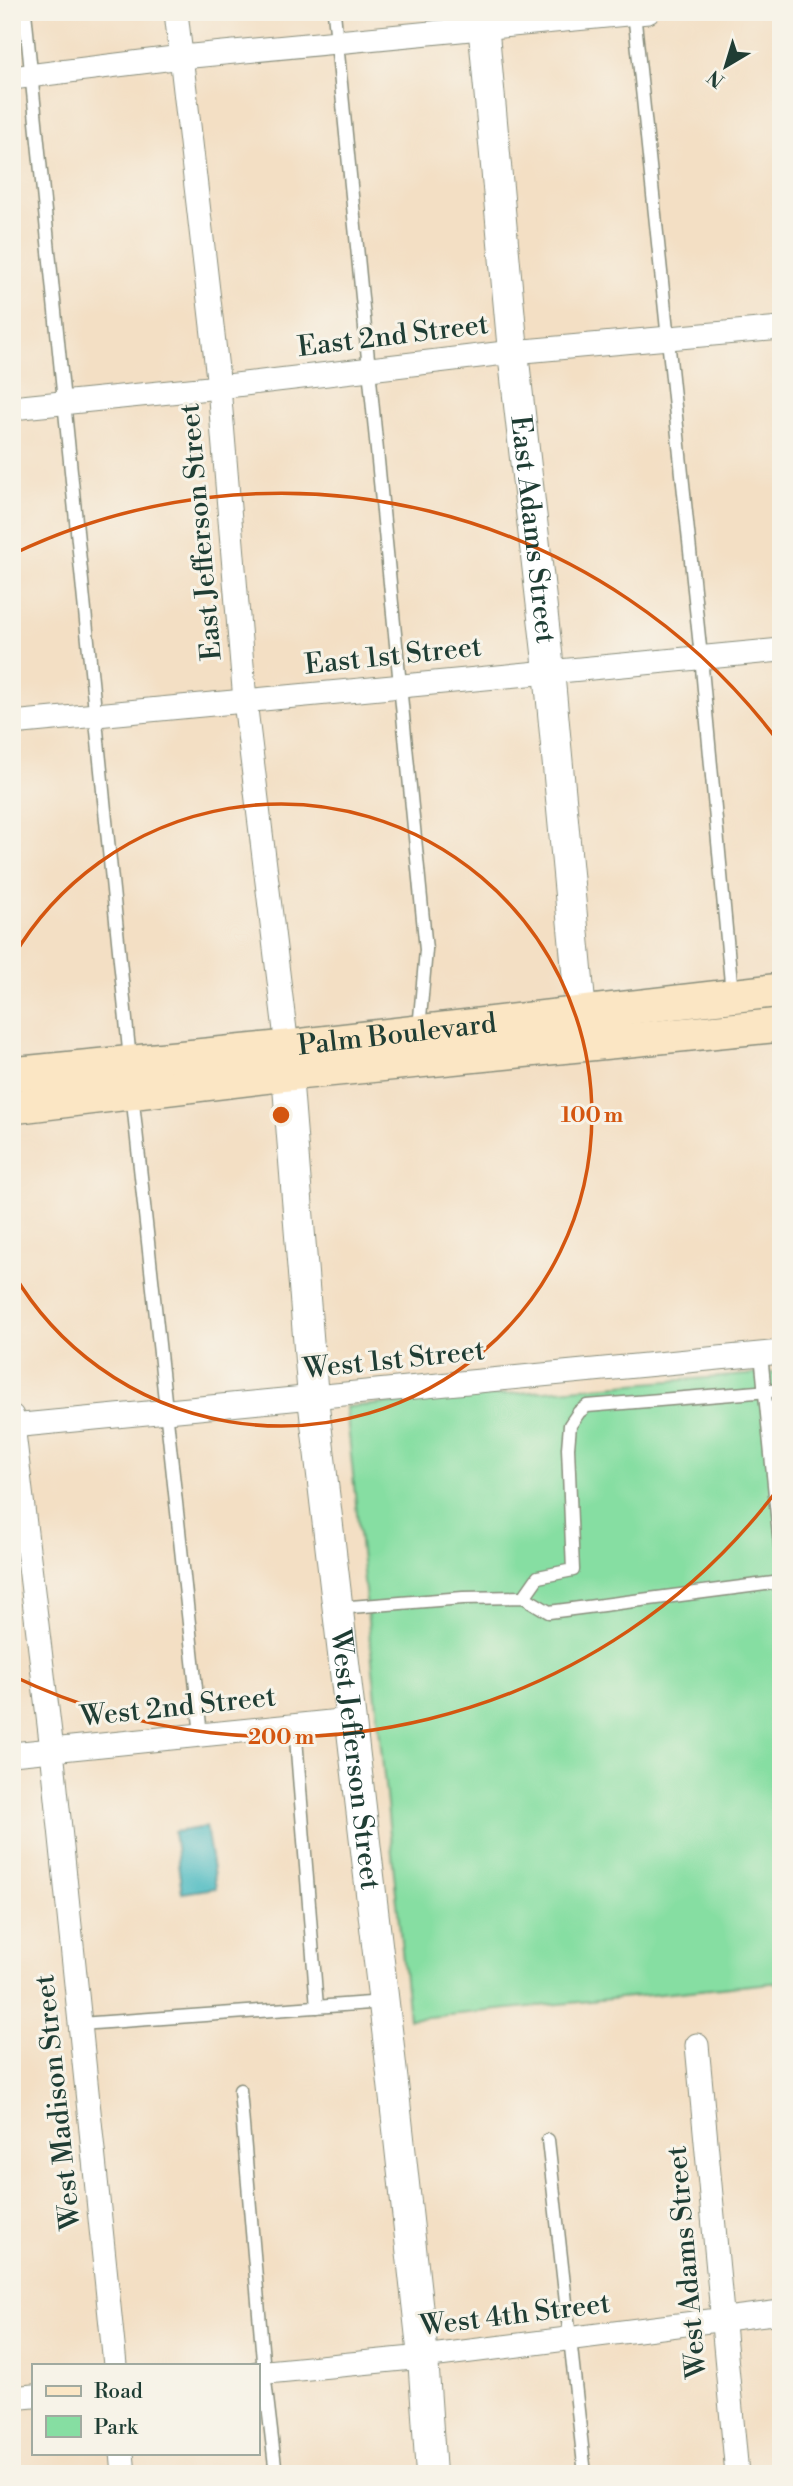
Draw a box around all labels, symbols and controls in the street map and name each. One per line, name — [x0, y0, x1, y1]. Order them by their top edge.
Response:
north arrow — [692, 32, 762, 102]
text: N — [703, 65, 729, 93]
street label: East 2nd Street — [296, 307, 491, 365]
street label: East Jefferson Street — [172, 402, 230, 662]
street label: East Adams Street — [503, 414, 563, 645]
street label: East 1st Street — [303, 629, 483, 683]
street label: Palm Boulevard — [296, 1005, 498, 1063]
centre of rings — [269, 1103, 293, 1127]
text: 100 m — [561, 1103, 623, 1129]
street label: West 1st Street — [301, 1333, 487, 1387]
street label: West Jefferson Street — [323, 1626, 388, 1892]
street label: West 2nd Street — [78, 1679, 278, 1735]
text: 200 m — [248, 1725, 314, 1751]
street label: West Madison Street — [27, 1973, 89, 2232]
street label: West Adams Street — [659, 2144, 715, 2381]
street label: West 4th Street — [417, 2286, 612, 2344]
legend — [32, 2364, 259, 2454]
text: Road — [94, 2379, 143, 2405]
text: Park — [94, 2415, 139, 2441]

